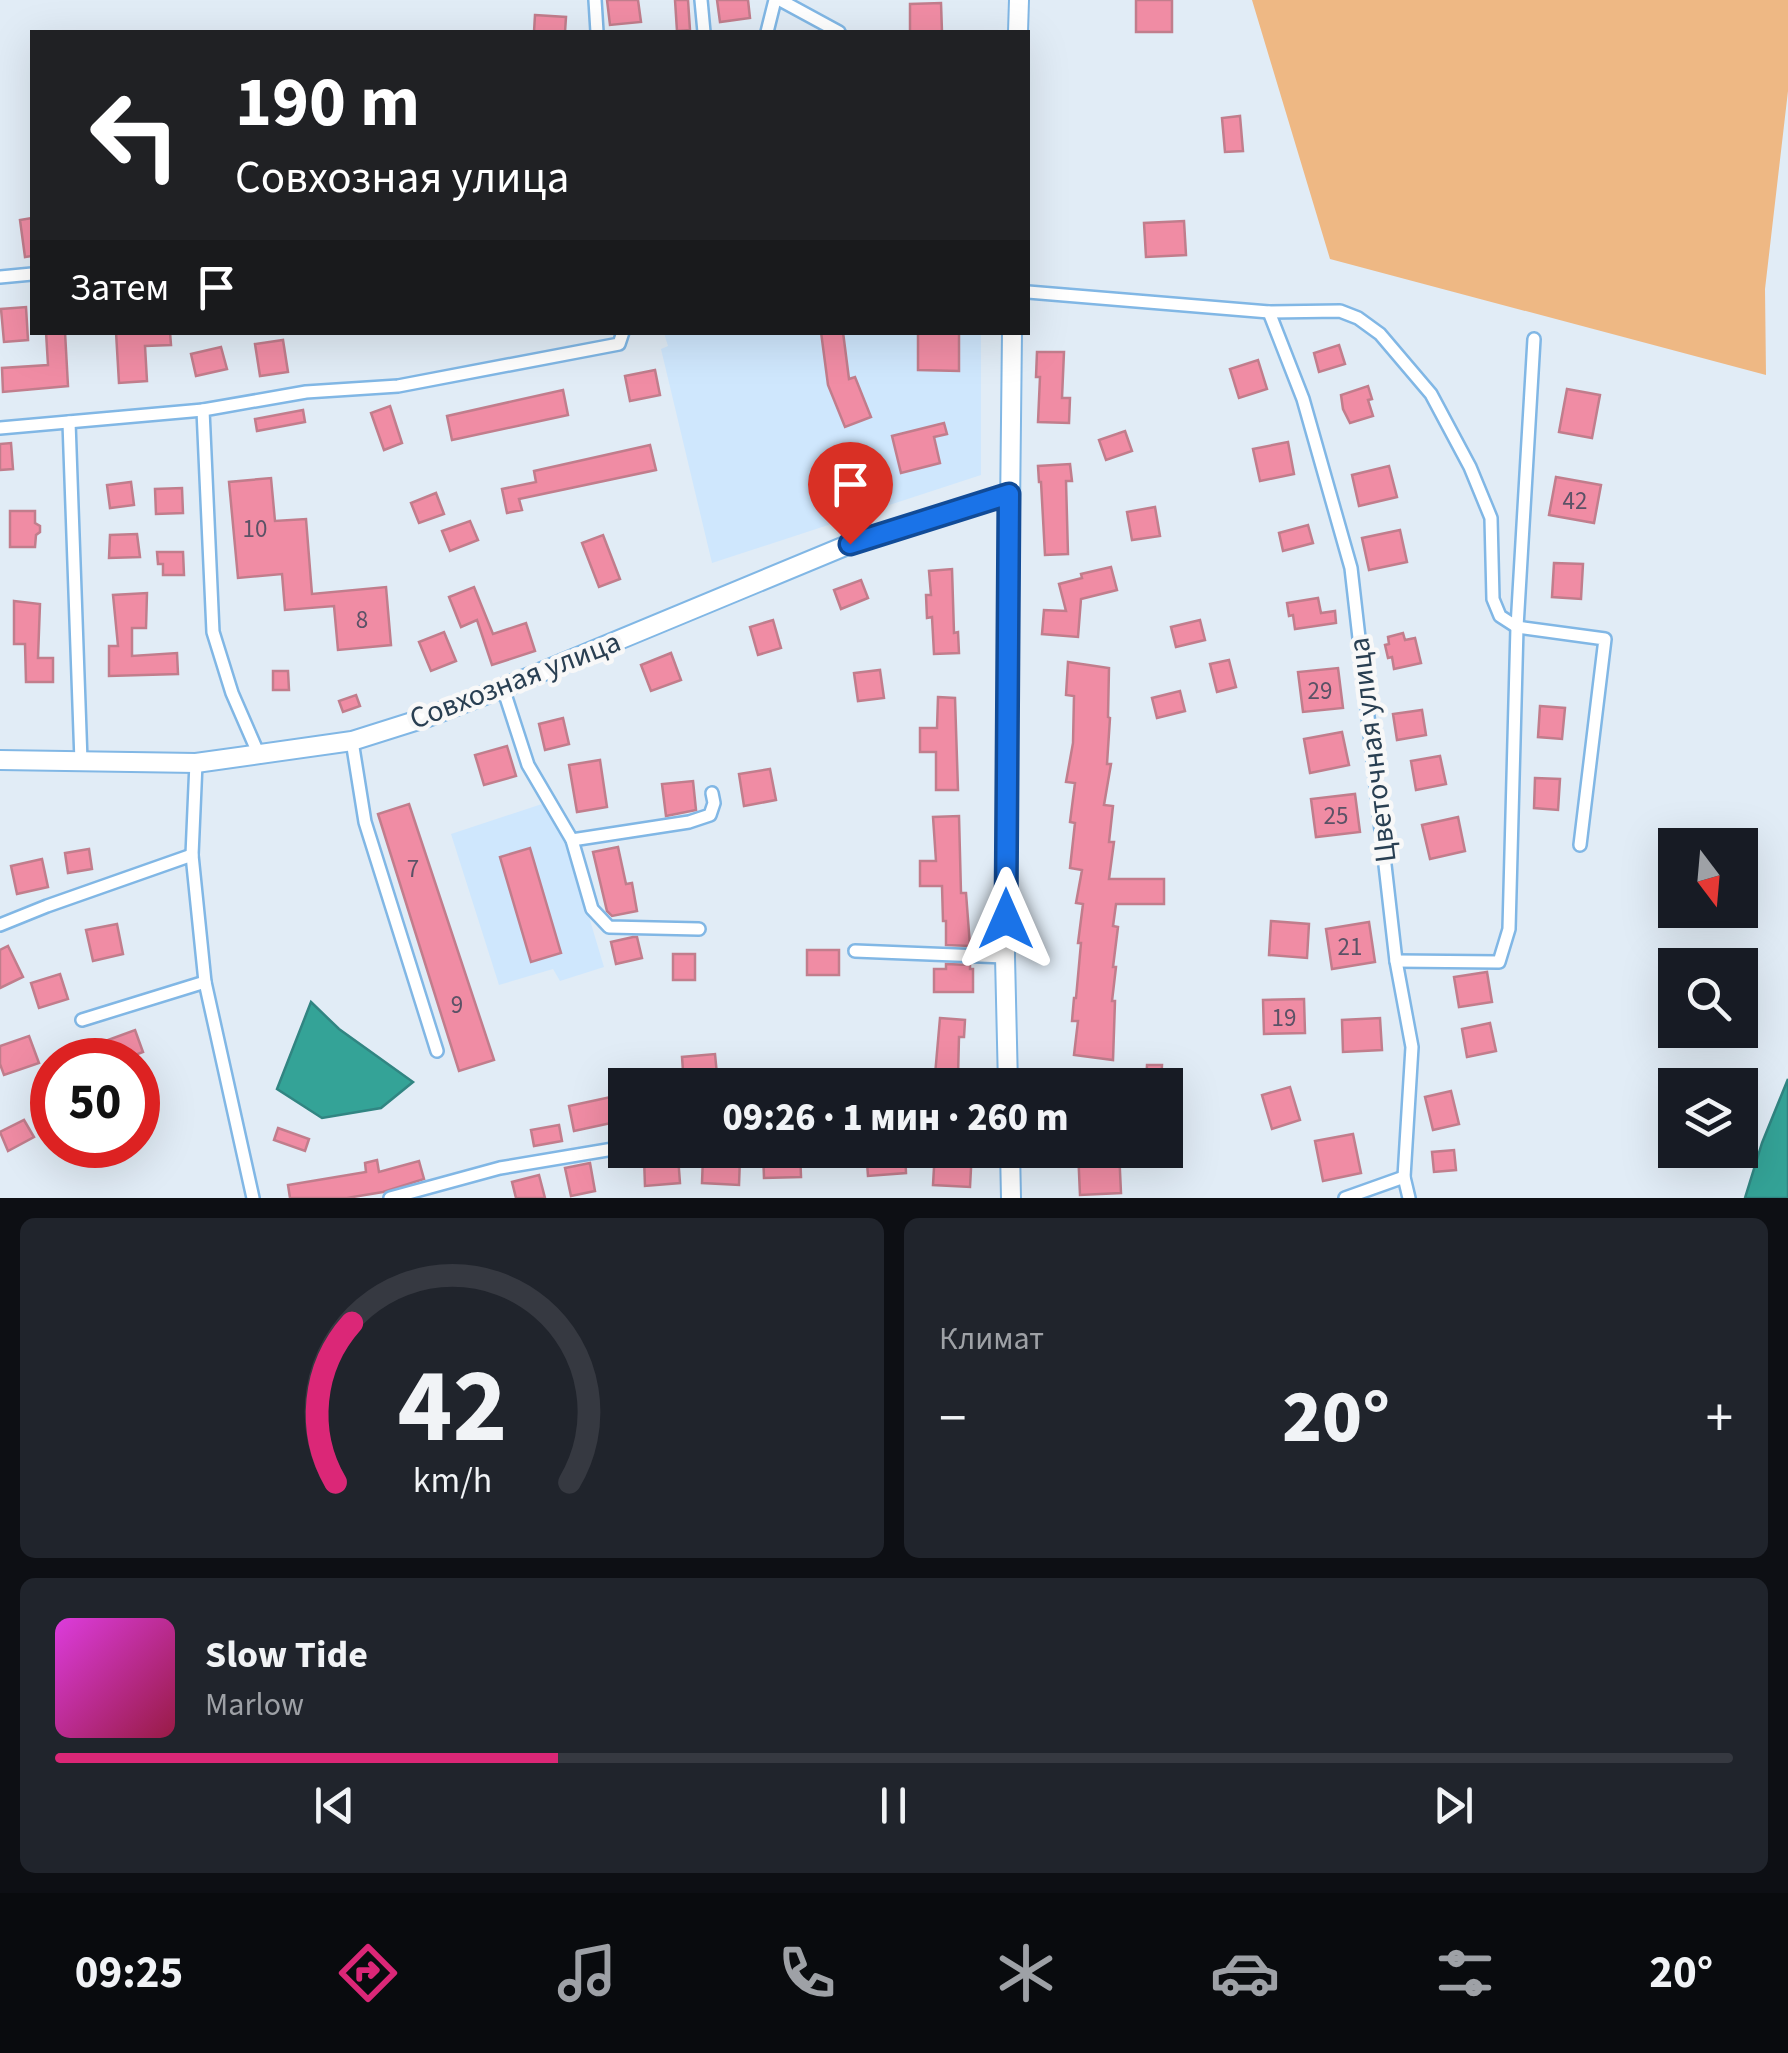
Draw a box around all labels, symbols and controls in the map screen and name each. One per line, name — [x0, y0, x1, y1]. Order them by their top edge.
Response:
text: 190 m — [235, 53, 420, 153]
icon: left — [70, 70, 200, 200]
text: Совхозная улица — [235, 146, 569, 210]
icon: arrive — [189, 260, 244, 315]
text: Затем — [70, 261, 169, 315]
pin — [808, 442, 893, 545]
icon: arrive — [823, 457, 878, 512]
house number: 42 — [1563, 483, 1587, 519]
house number: 10 — [243, 511, 267, 547]
house number: 8 — [356, 602, 368, 638]
street label: Совхозная улица — [403, 620, 627, 740]
street label: Цветочная улица — [1337, 635, 1408, 865]
house number: 29 — [1308, 673, 1332, 709]
house number: 25 — [1324, 798, 1348, 834]
north arrow — [1658, 828, 1758, 928]
map controls — [1658, 828, 1758, 1168]
house number: 7 — [407, 851, 419, 887]
position arrow — [954, 867, 1058, 971]
house number: 21 — [1338, 929, 1362, 965]
button: search — [1658, 948, 1758, 1048]
house number: 9 — [451, 987, 463, 1023]
house number: 19 — [1272, 1000, 1296, 1036]
speed limit sign: 50 — [30, 1038, 160, 1168]
button: layers — [1658, 1068, 1758, 1168]
text: 09:26 · 1 мин · 260 m — [723, 1091, 1068, 1145]
text: Климат — [939, 1316, 1044, 1362]
text: 42 — [397, 1334, 507, 1482]
text: 20° — [1282, 1364, 1390, 1471]
text: − — [939, 1380, 966, 1458]
text: + — [1706, 1380, 1733, 1458]
text: km/h — [412, 1455, 492, 1506]
text: Slow Tide — [205, 1628, 368, 1682]
text: Marlow — [205, 1682, 304, 1728]
icon: previous — [307, 1778, 362, 1833]
icon: pause — [866, 1778, 921, 1833]
icon: next — [1426, 1778, 1481, 1833]
icon: directions — [333, 1938, 403, 2008]
icon: music — [552, 1938, 622, 2008]
icon: phone — [772, 1938, 842, 2008]
icon: climate — [991, 1938, 1061, 2008]
icon: car — [1210, 1938, 1280, 2008]
icon: filters — [1430, 1938, 1500, 2008]
text: 09:25 — [75, 1941, 183, 2005]
text: 20° — [1649, 1941, 1713, 2005]

